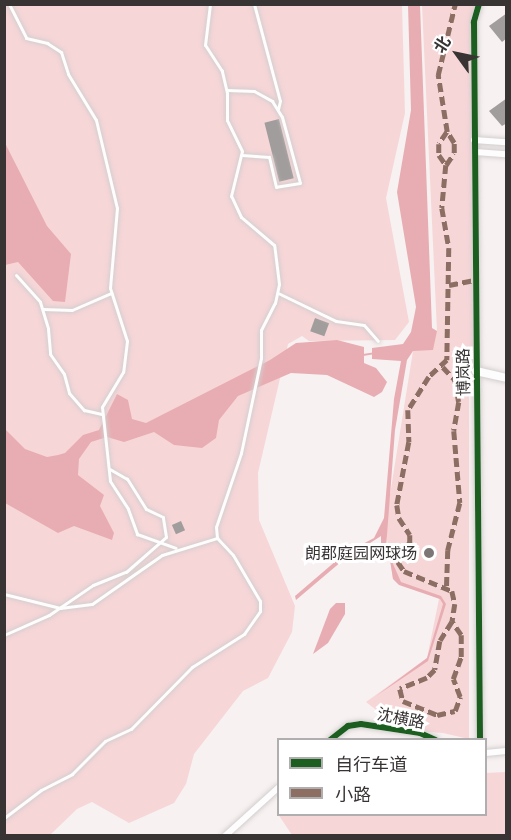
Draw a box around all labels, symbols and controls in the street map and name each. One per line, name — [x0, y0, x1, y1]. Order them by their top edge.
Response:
north arrow — [427, 24, 487, 84]
text: 北 — [429, 32, 455, 56]
street label: 博岚路 — [453, 348, 473, 396]
place label: 朗郡庭园网球场 — [305, 543, 417, 563]
marker: 朗郡庭园网球场 — [422, 546, 436, 560]
street label: 沈横路 — [376, 704, 426, 732]
legend — [277, 738, 487, 816]
text: 自行车道 — [335, 753, 407, 776]
text: 小路 — [335, 783, 371, 806]

